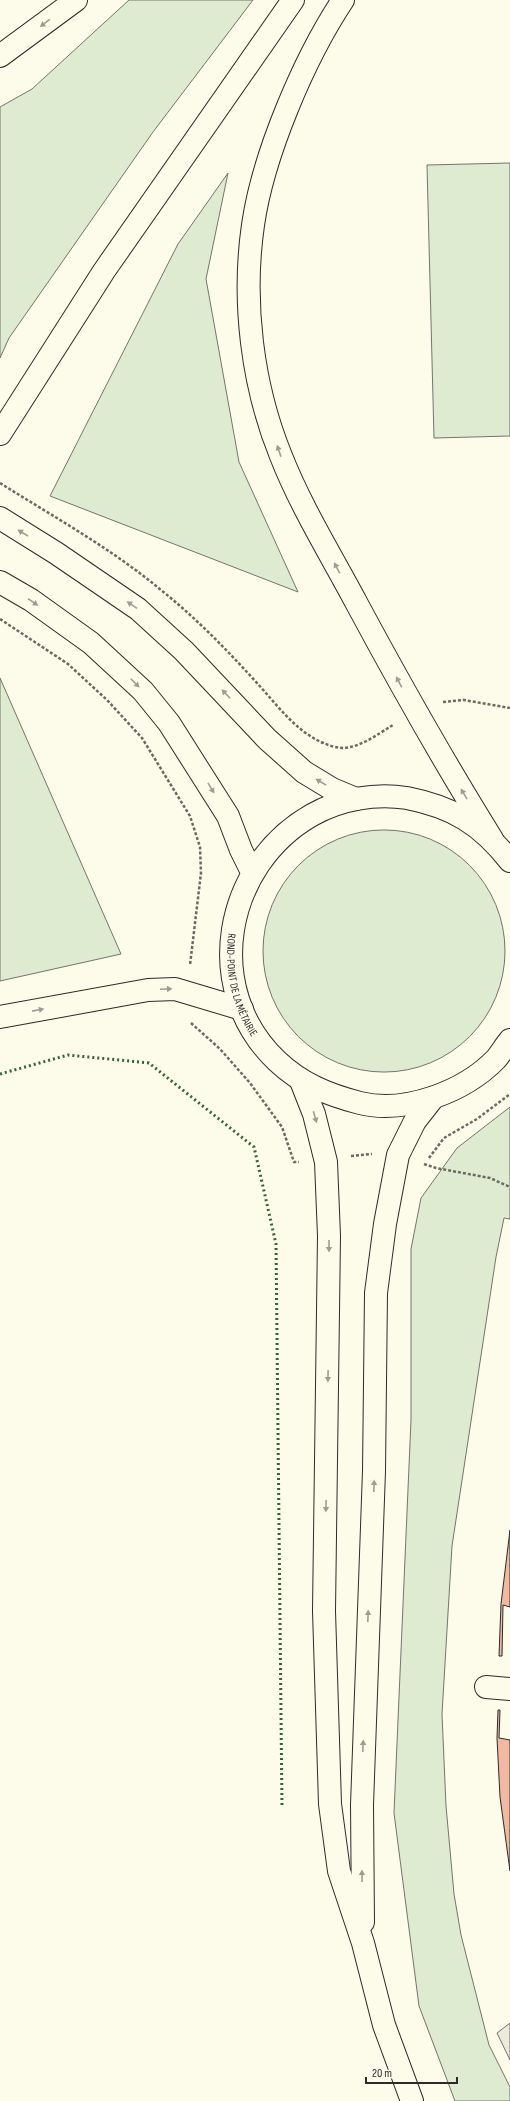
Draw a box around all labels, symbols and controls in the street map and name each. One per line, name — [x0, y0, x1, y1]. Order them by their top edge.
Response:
one-way arrow — [40, 19, 51, 28]
one-way arrow — [276, 445, 282, 457]
one-way arrow — [18, 529, 28, 537]
one-way arrow — [334, 562, 341, 573]
one-way arrow — [28, 598, 39, 606]
one-way arrow — [126, 601, 137, 609]
one-way arrow — [396, 676, 402, 688]
one-way arrow — [130, 678, 140, 688]
one-way arrow — [221, 689, 231, 699]
one-way arrow — [316, 778, 326, 786]
one-way arrow — [207, 783, 215, 793]
one-way arrow — [461, 788, 468, 800]
street label: ROND-POINT DE LA MÉTAIRIE — [225, 933, 261, 1038]
one-way arrow — [160, 986, 173, 992]
one-way arrow — [32, 1007, 44, 1013]
one-way arrow — [312, 1112, 318, 1124]
one-way arrow — [326, 1240, 332, 1253]
one-way arrow — [325, 1370, 331, 1383]
one-way arrow — [370, 1480, 377, 1492]
one-way arrow — [323, 1500, 329, 1513]
one-way arrow — [365, 1609, 371, 1622]
one-way arrow — [360, 1740, 367, 1752]
one-way arrow — [359, 1869, 365, 1882]
scale bar — [366, 2059, 457, 2085]
text: 20 m — [372, 2066, 392, 2081]

